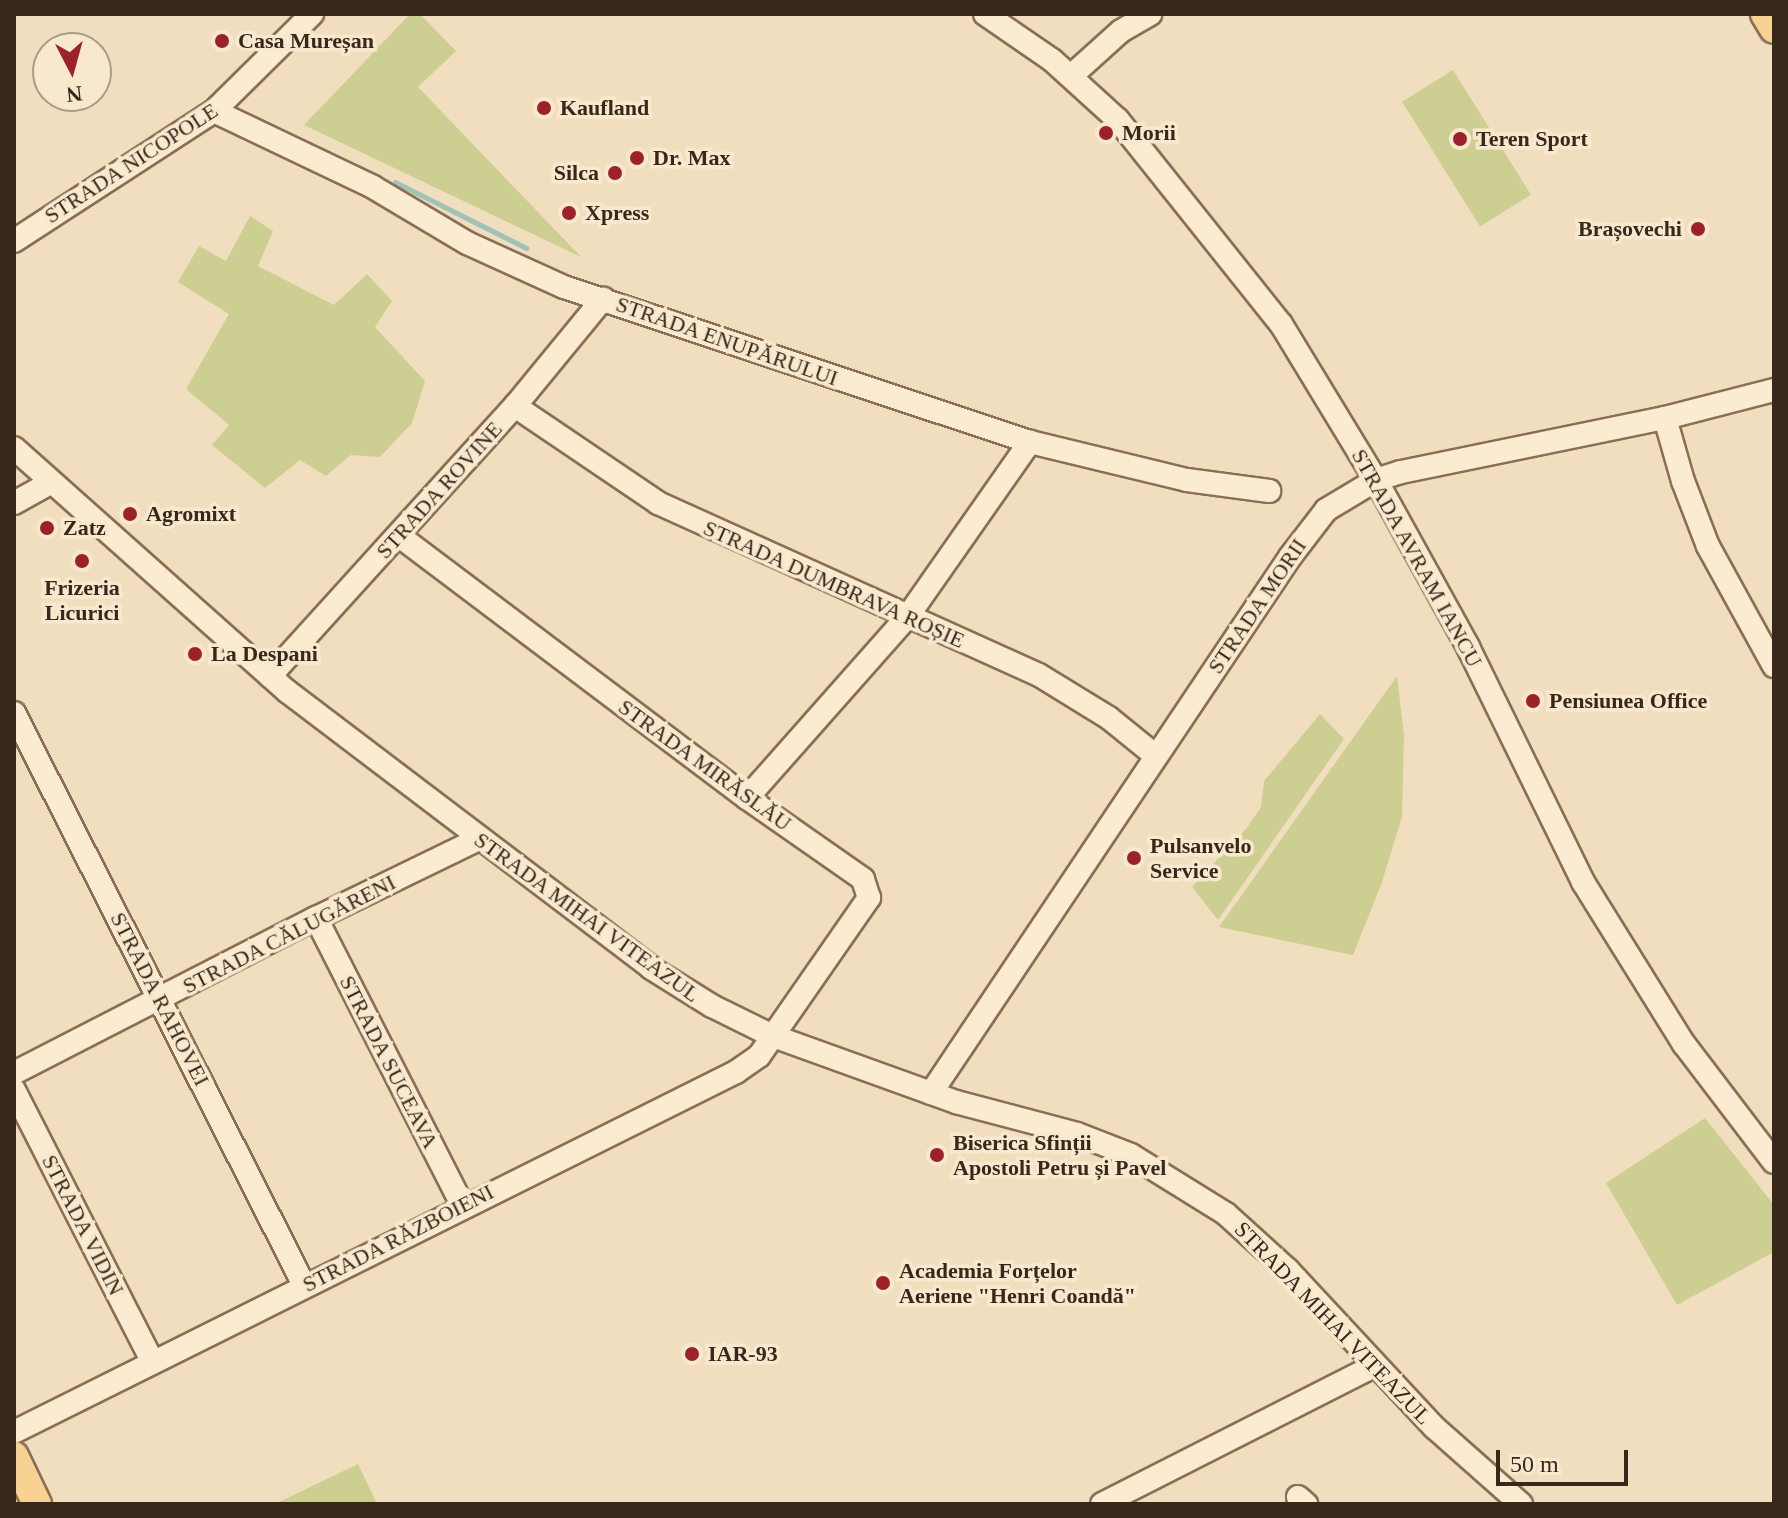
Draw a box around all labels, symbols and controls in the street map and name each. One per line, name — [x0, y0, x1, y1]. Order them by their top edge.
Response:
place label: Casa Mureșan — [238, 28, 374, 54]
north arrow — [32, 32, 112, 112]
marker: Casa Mureșan — [213, 32, 231, 50]
text: N — [65, 81, 84, 108]
place label: Kaufland — [560, 95, 649, 121]
street label: STRADA NICOPOLE — [39, 97, 223, 229]
marker: Kaufland — [535, 99, 553, 117]
place label: Morii — [1122, 120, 1176, 146]
marker: Morii — [1097, 124, 1115, 142]
place label: Teren Sport — [1476, 126, 1588, 152]
marker: Teren Sport — [1451, 130, 1469, 148]
place label: Dr. Max — [653, 145, 730, 171]
marker: Dr. Max — [628, 149, 646, 167]
place label: Silca — [554, 160, 599, 186]
marker: Silca — [606, 164, 624, 182]
place label: Xpress — [585, 200, 649, 226]
marker: Xpress — [560, 204, 578, 222]
place label: Brașovechi — [1578, 216, 1682, 242]
marker: Brașovechi — [1689, 220, 1707, 238]
street label: STRADA ENUPĂRULUI — [612, 290, 842, 392]
street label: STRADA ROVINE — [370, 416, 508, 564]
street label: STRADA AVRAM IANCU — [1345, 443, 1489, 673]
place label: Agromixt — [146, 501, 236, 527]
marker: Agromixt — [121, 505, 139, 523]
street label: STRADA DUMBRAVA ROȘIE — [698, 514, 970, 654]
place label: Zatz — [63, 515, 106, 541]
marker: Zatz — [38, 519, 56, 537]
street label: STRADA MORII — [1202, 533, 1312, 679]
marker: Frizeria Licurici — [73, 552, 91, 570]
place label: Frizeria Licurici — [44, 574, 120, 626]
place label: La Despani — [211, 641, 318, 667]
marker: La Despani — [186, 645, 204, 663]
place label: Pensiunea Office — [1549, 688, 1707, 714]
marker: Pensiunea Office — [1524, 692, 1542, 710]
street label: STRADA MIRĂSLĂU — [613, 693, 797, 837]
street label: STRADA MIHAI VITEAZUL — [469, 826, 705, 1008]
place label: Pulsanvelo Service — [1150, 832, 1251, 884]
marker: Pulsanvelo Service — [1125, 849, 1143, 867]
street label: STRADA CĂLUGĂRENI — [178, 869, 400, 999]
street label: STRADA RAHOVEI — [105, 907, 215, 1091]
street label: STRADA SUCEAVA — [334, 971, 444, 1153]
place label: Biserica Sfinții Apostoli Petru și Pavel — [953, 1129, 1166, 1180]
marker: Biserica Sfinții Apostoli Petru și Pavel — [928, 1146, 946, 1164]
street label: STRADA VIDIN — [36, 1150, 130, 1300]
street label: STRADA RĂZBOIENI — [298, 1178, 498, 1298]
street label: STRADA MIHAI VITEAZUL — [1228, 1215, 1438, 1431]
place label: Academia Forțelor Aeriene "Henri Coandă" — [899, 1257, 1136, 1308]
marker: Academia Forțelor Aeriene "Henri Coandă" — [874, 1274, 892, 1292]
place label: IAR-93 — [708, 1341, 778, 1367]
marker: IAR-93 — [683, 1345, 701, 1363]
scale bar — [1500, 1434, 1632, 1484]
text: 50 m — [1510, 1451, 1559, 1477]

